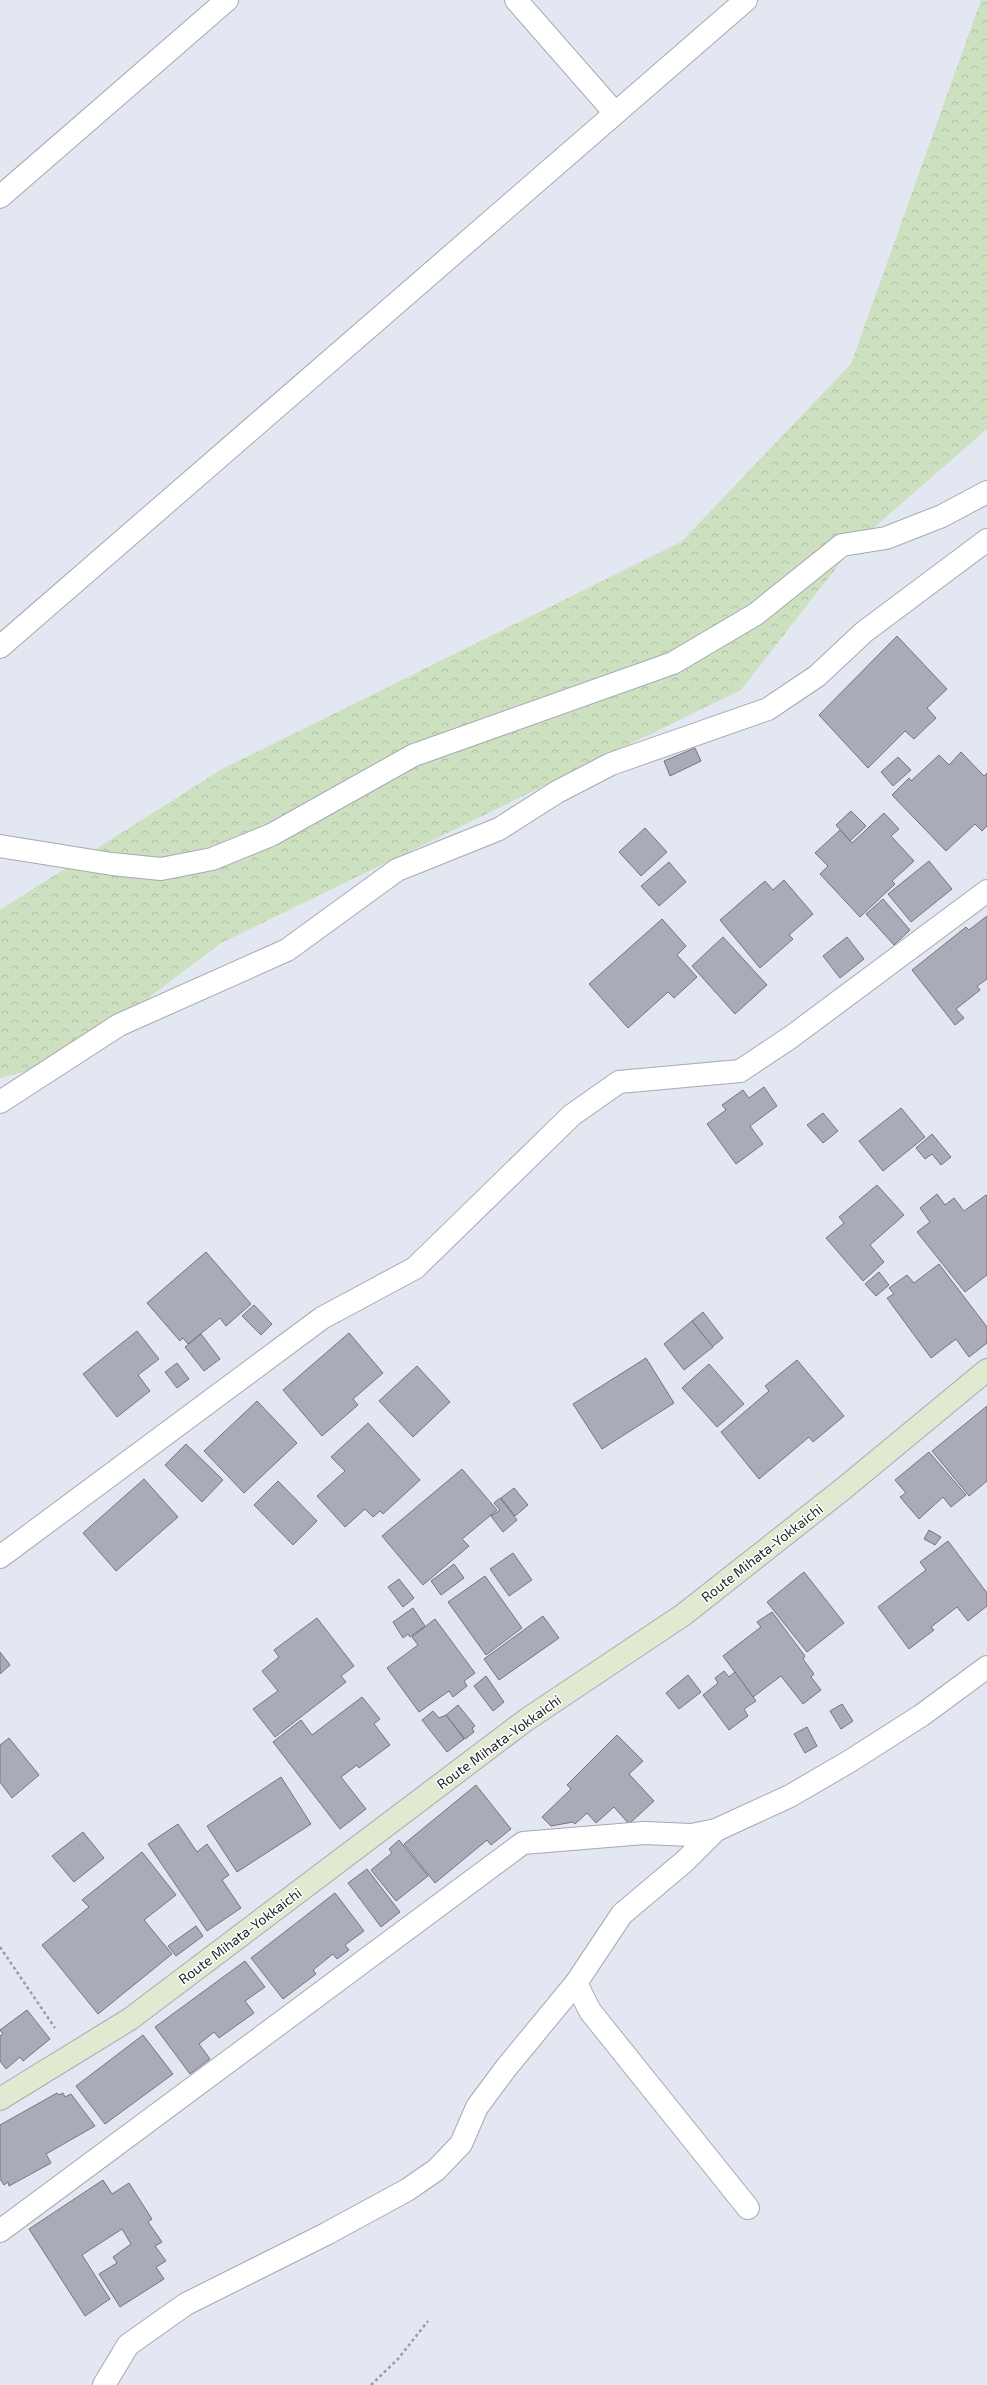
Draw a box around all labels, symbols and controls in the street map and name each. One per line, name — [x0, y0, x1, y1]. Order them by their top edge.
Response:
street label: Route Mihata-Yokkaichi — [698, 1500, 826, 1605]
street label: Route Mihata-Yokkaichi — [433, 1691, 564, 1792]
street label: Route Mihata-Yokkaichi — [175, 1884, 305, 1987]

